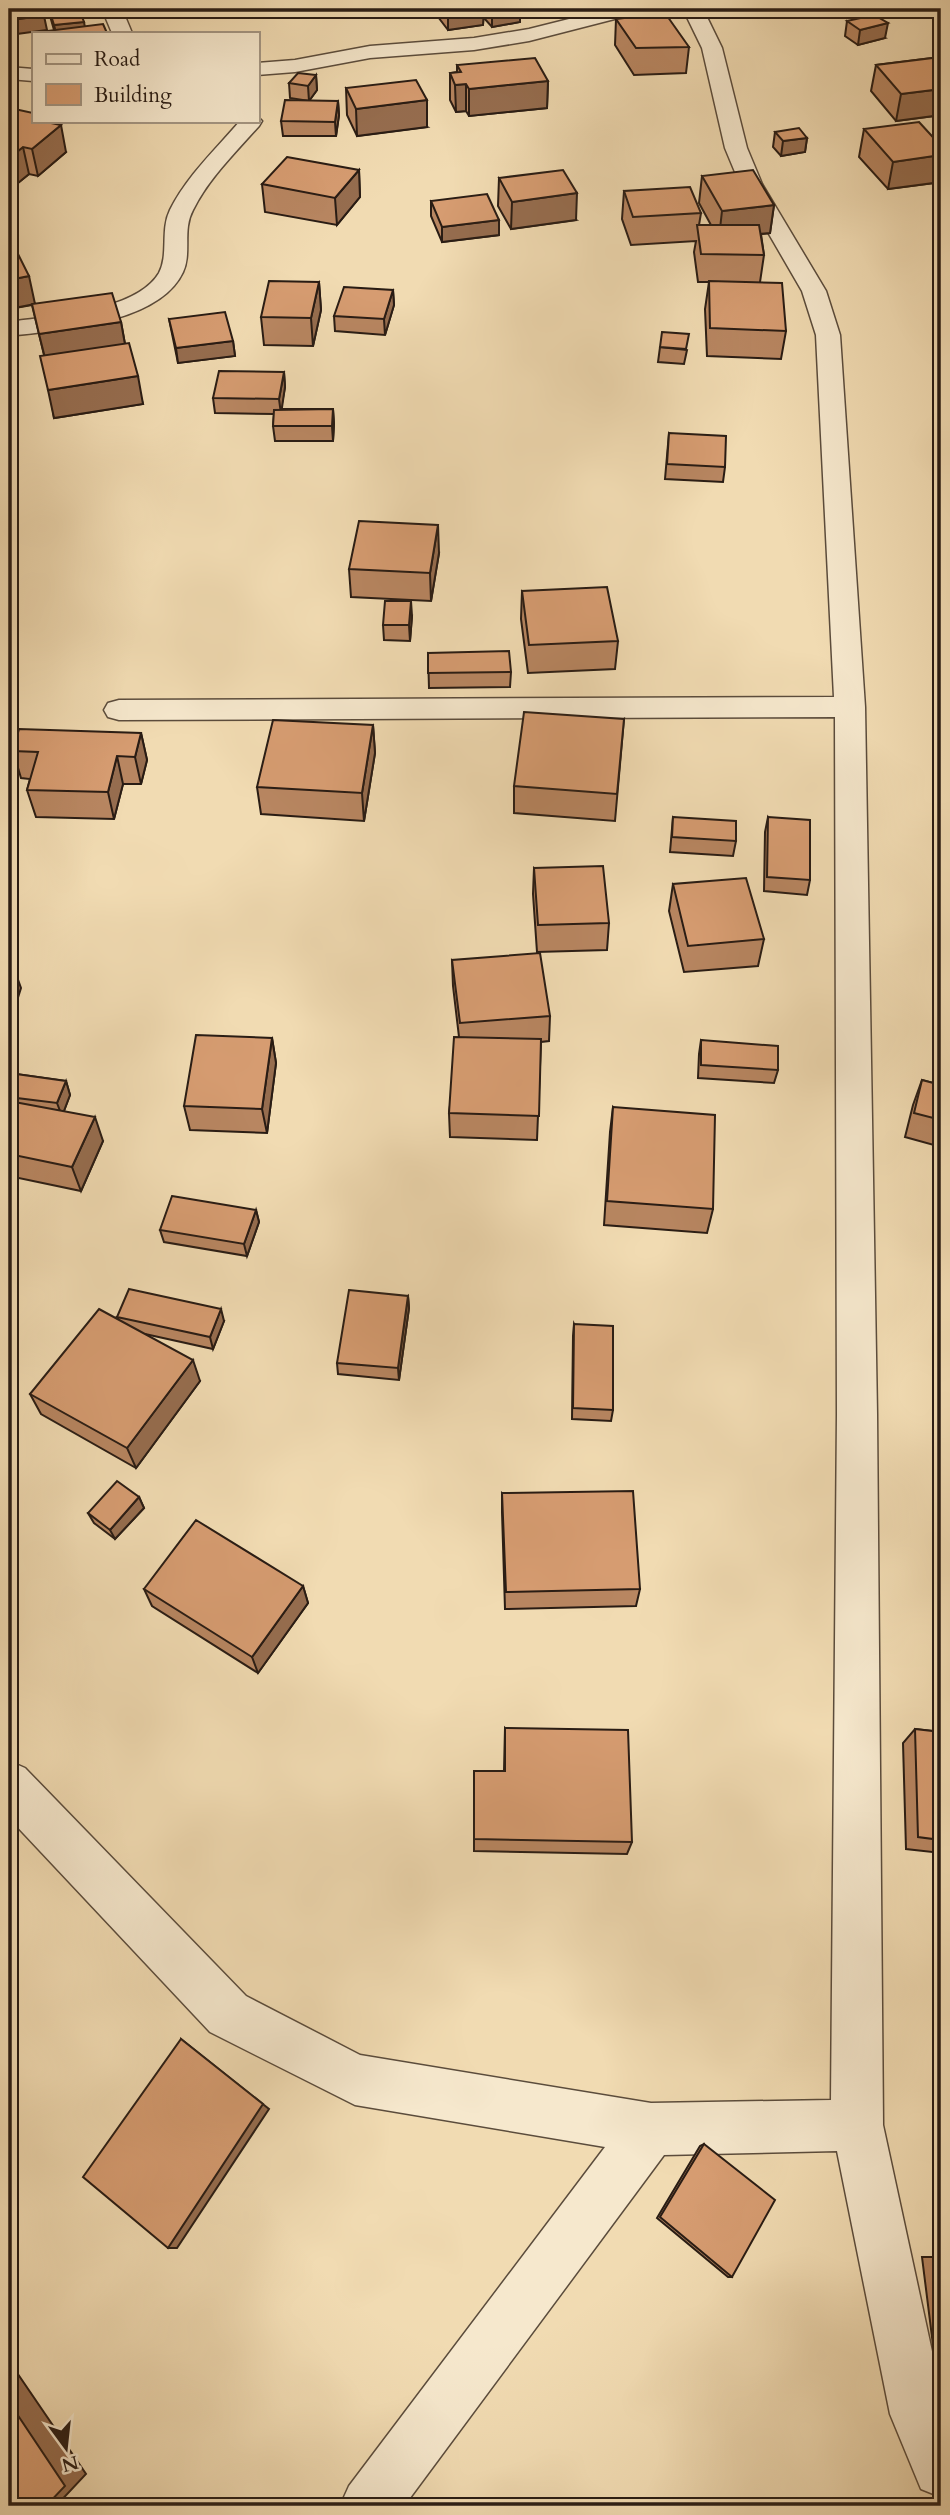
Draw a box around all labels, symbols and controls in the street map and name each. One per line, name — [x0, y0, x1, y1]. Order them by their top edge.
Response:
legend — [32, 32, 259, 122]
text: Road — [94, 45, 140, 74]
text: Building — [94, 81, 172, 110]
north arrow — [32, 2414, 102, 2484]
text: N — [58, 2449, 81, 2478]

